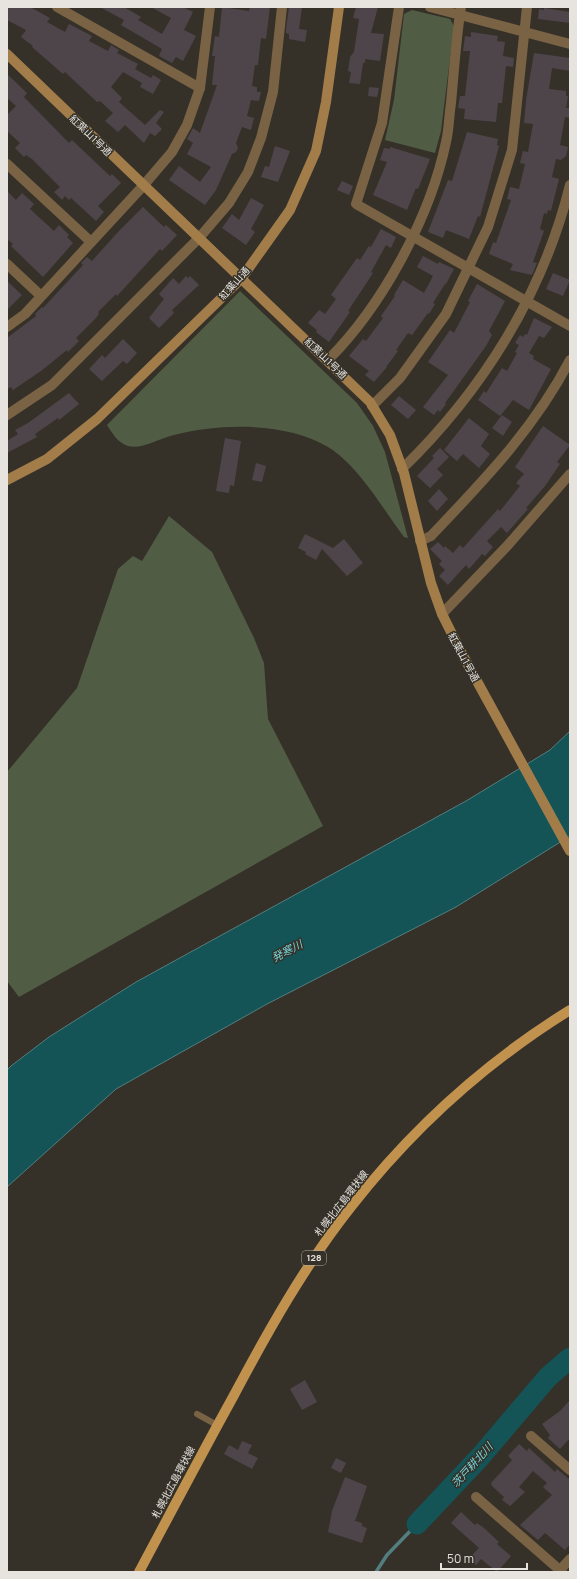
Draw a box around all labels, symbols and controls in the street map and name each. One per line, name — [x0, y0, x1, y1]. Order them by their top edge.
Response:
street label: 紅葉山1号通 — [67, 111, 115, 159]
street label: 紅葉山通 — [215, 263, 253, 303]
street label: 紅葉山1号通 — [302, 334, 350, 382]
street label: 紅葉山1号通 — [445, 630, 483, 684]
water label: 発寒川 — [269, 936, 306, 965]
street label: 札幌北広島環状線 — [311, 1167, 371, 1239]
road number: 128 — [302, 1251, 326, 1265]
water label: 茨戸耕北川 — [448, 1438, 496, 1490]
street label: 札幌北広島環状線 — [148, 1443, 198, 1521]
scale bar — [441, 1545, 527, 1571]
text: 50 m — [447, 1550, 474, 1567]

